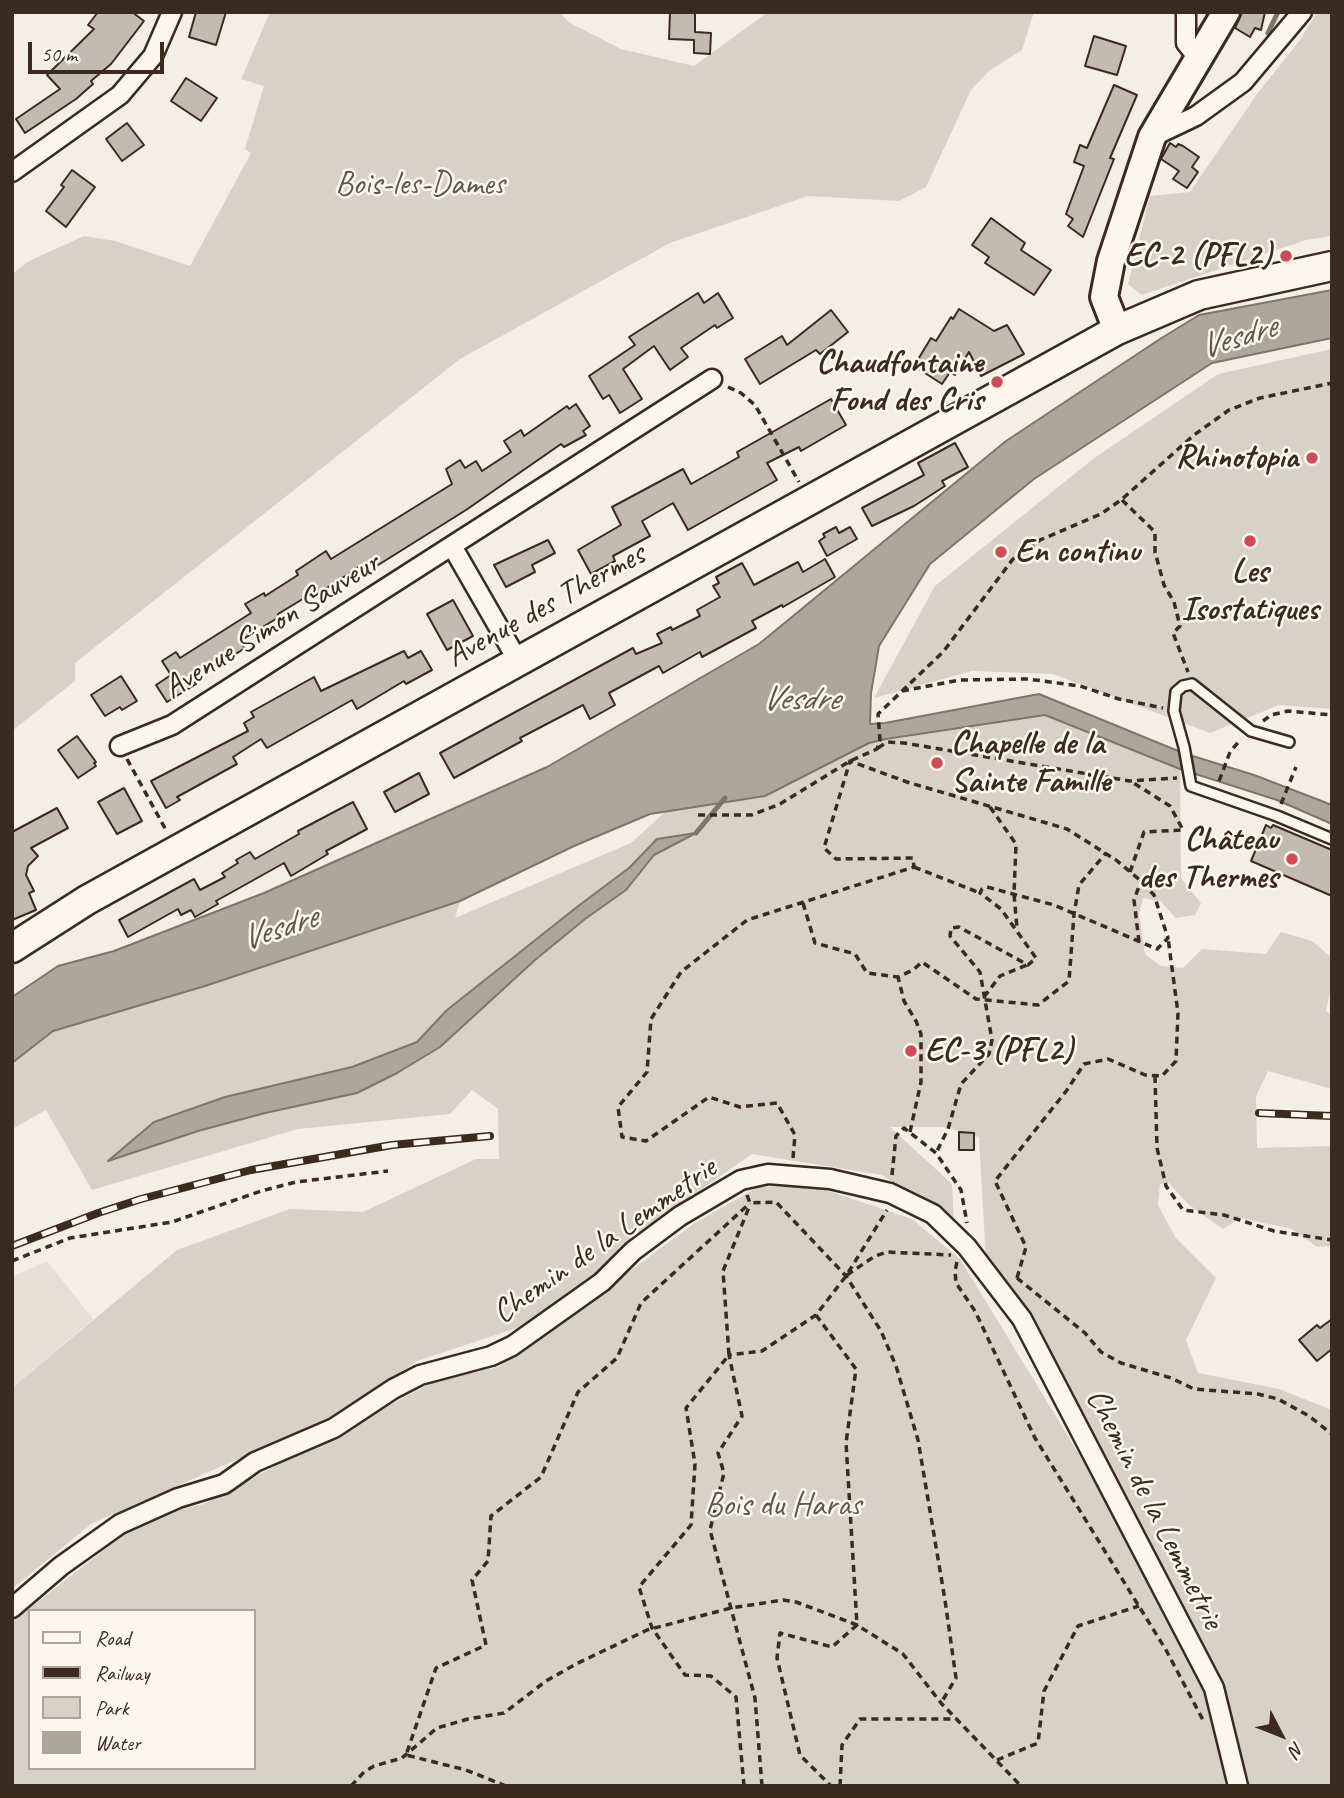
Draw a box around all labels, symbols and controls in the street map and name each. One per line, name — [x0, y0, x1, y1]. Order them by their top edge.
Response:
scale bar — [32, 28, 168, 72]
text: 50 m — [41, 41, 77, 67]
park label: Bois-les-Dames — [335, 165, 505, 205]
place label: EC-2 (PFL2) — [1124, 236, 1272, 276]
marker: EC-2 (PFL2) — [1278, 248, 1294, 264]
water label: Vesdre — [1195, 307, 1281, 369]
place label: Chaudfontaine Fond des Cris — [816, 343, 983, 421]
marker: Chaudfontaine Fond des Cris — [989, 374, 1005, 390]
place label: Rhinotopia — [1176, 438, 1298, 478]
marker: Rhinotopia — [1304, 450, 1320, 466]
place label: En continu — [1015, 532, 1140, 572]
marker: Les Isostatiques — [1242, 533, 1258, 549]
street label: Avenue des Thermes — [440, 535, 652, 677]
street label: Avenue Simon Sauveur — [156, 544, 388, 708]
marker: En continu — [993, 544, 1009, 560]
place label: Les Isostatiques — [1181, 552, 1319, 630]
water label: Vesdre — [761, 679, 839, 721]
place label: Chapelle de la Sainte Famille — [951, 724, 1110, 802]
marker: Chapelle de la Sainte Famille — [929, 755, 945, 771]
place label: Château des Thermes — [1139, 820, 1278, 898]
marker: Château des Thermes — [1284, 851, 1300, 867]
water label: Vesdre — [236, 897, 322, 961]
place label: EC-3 (PFL2) — [925, 1031, 1073, 1071]
marker: EC-3 (PFL2) — [903, 1043, 919, 1059]
street label: Chemin de la Lemmetrie — [485, 1149, 725, 1333]
street label: Chemin de la Lemmetrie — [1076, 1382, 1232, 1636]
park label: Bois du Haras — [705, 1486, 861, 1526]
legend — [28, 1609, 256, 1770]
text: Road — [95, 1625, 130, 1651]
text: Railway — [95, 1660, 149, 1686]
text: Park — [95, 1695, 128, 1721]
north arrow — [1246, 1700, 1316, 1770]
text: Water — [95, 1730, 141, 1756]
text: N — [1284, 1737, 1309, 1761]

